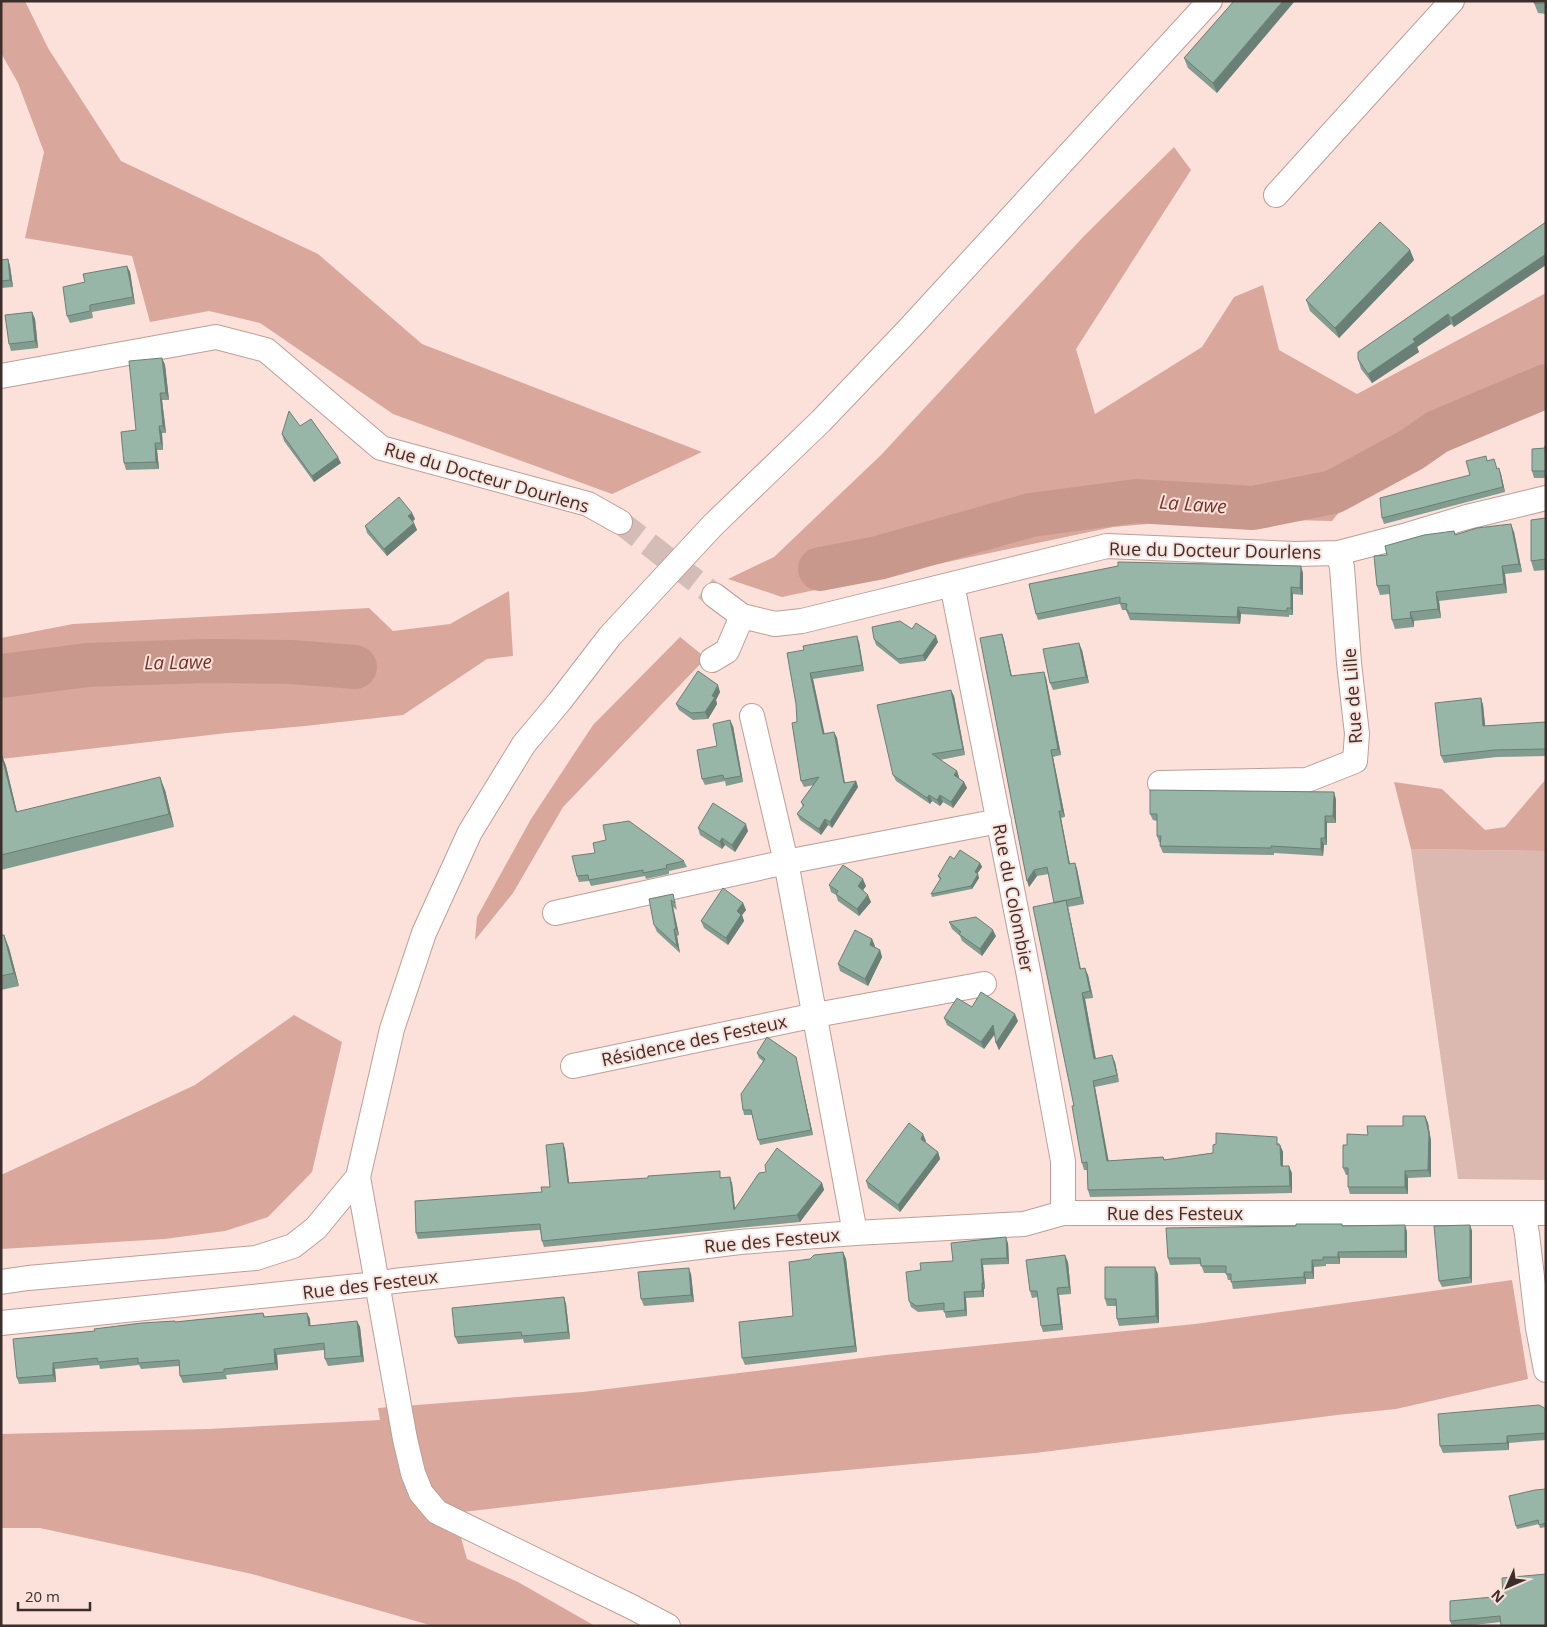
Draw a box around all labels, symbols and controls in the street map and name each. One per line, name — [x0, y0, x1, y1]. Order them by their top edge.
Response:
street label: Rue du Docteur Dourlens — [382, 436, 592, 518]
water label: La Lawe — [1158, 489, 1228, 519]
street label: Rue du Docteur Dourlens — [1109, 536, 1321, 564]
street label: Rue de Lille — [1337, 647, 1367, 745]
water label: La Lawe — [144, 648, 212, 676]
street label: Rue du Colombier — [988, 822, 1040, 975]
street label: Résidence des Festeux — [599, 1008, 790, 1071]
street label: Rue des Festeux — [1107, 1201, 1244, 1225]
street label: Rue des Festeux — [703, 1222, 841, 1258]
street label: Rue des Festeux — [301, 1264, 440, 1304]
north arrow — [1482, 1562, 1532, 1612]
scale bar — [18, 1580, 90, 1612]
text: 20 m — [25, 1586, 60, 1606]
text: N — [1487, 1586, 1508, 1607]

